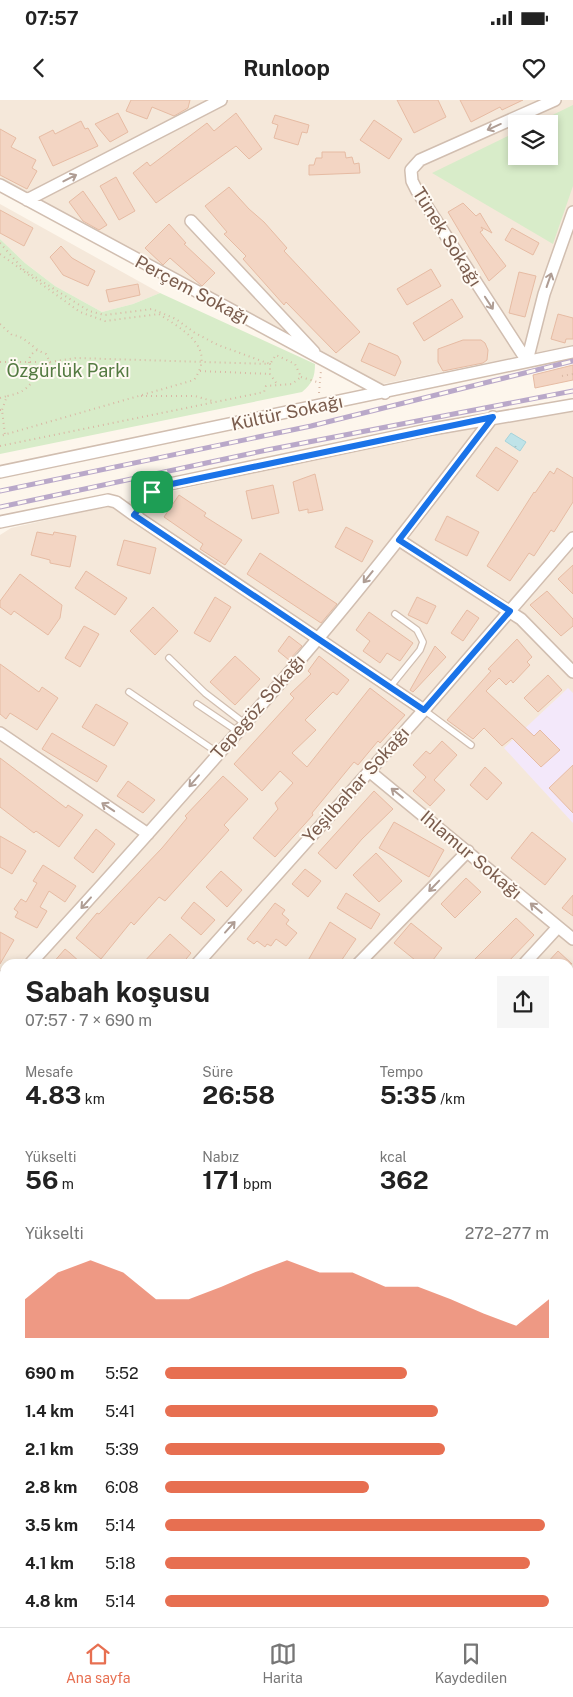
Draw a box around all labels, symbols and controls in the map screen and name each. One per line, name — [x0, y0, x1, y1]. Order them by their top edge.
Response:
text: 07:57 — [25, 7, 79, 29]
icon: back — [25, 54, 53, 82]
icon: heart — [520, 54, 548, 82]
text: Runloop — [243, 55, 330, 81]
map controls — [508, 115, 558, 165]
button: layers — [508, 115, 558, 165]
one-way arrow — [487, 123, 502, 133]
one-way arrow — [62, 173, 77, 182]
street label: Tünek Sokağı — [409, 183, 486, 290]
street label: Perçem Sokağı — [132, 251, 253, 328]
one-way arrow — [545, 273, 554, 289]
one-way arrow — [484, 296, 494, 310]
park label: Özgürlük Parkı — [6, 359, 130, 381]
street label: Kültür Sokağı — [229, 390, 345, 435]
pin — [131, 471, 173, 513]
icon: arrive — [138, 478, 166, 506]
one-way arrow — [362, 571, 373, 584]
street label: Tepegöz Sokağı — [206, 650, 309, 763]
street label: Yeşilbahar Sokağı — [298, 722, 413, 847]
one-way arrow — [188, 775, 199, 788]
one-way arrow — [391, 788, 404, 799]
one-way arrow — [101, 801, 115, 812]
street label: Ihlamur Sokağı — [416, 806, 526, 903]
one-way arrow — [428, 879, 440, 892]
one-way arrow — [80, 896, 92, 909]
one-way arrow — [529, 902, 542, 914]
one-way arrow — [224, 921, 236, 934]
text: Sabah koşusu — [25, 975, 210, 1008]
button: share — [497, 976, 549, 1028]
text: 07:57 · 7 × 690 m — [25, 1011, 152, 1030]
text: Mesafe — [25, 1064, 73, 1080]
text: Süre — [202, 1064, 233, 1080]
text: Tempo — [380, 1064, 423, 1080]
text: 4.83 — [25, 1080, 81, 1110]
text: 26:58 — [202, 1080, 275, 1110]
text: 5:35 — [380, 1080, 437, 1110]
text: km — [81, 1091, 105, 1107]
text: /km — [437, 1091, 465, 1107]
text: Yükselti — [25, 1149, 76, 1165]
text: Nabız — [202, 1149, 239, 1165]
text: kcal — [380, 1149, 407, 1165]
text: 56 — [25, 1165, 58, 1195]
text: 171 — [202, 1165, 240, 1195]
text: 362 — [380, 1165, 429, 1195]
text: m — [58, 1176, 74, 1192]
text: bpm — [240, 1176, 272, 1192]
text: Yükselti — [25, 1224, 84, 1243]
text: 272–277 m — [465, 1224, 549, 1243]
text: 690 m — [25, 1364, 74, 1383]
text: 5:52 — [105, 1364, 139, 1383]
text: 1.4 km — [25, 1402, 74, 1421]
text: 5:41 — [105, 1402, 135, 1421]
text: 2.1 km — [25, 1440, 74, 1459]
text: 5:39 — [105, 1440, 139, 1459]
text: 2.8 km — [25, 1478, 77, 1497]
text: 6:08 — [105, 1478, 139, 1497]
text: 3.5 km — [25, 1516, 78, 1535]
text: 5:14 — [105, 1516, 135, 1535]
text: 4.1 km — [25, 1554, 74, 1573]
text: 5:18 — [105, 1554, 136, 1573]
text: 4.8 km — [25, 1592, 78, 1611]
text: 5:14 — [105, 1592, 135, 1611]
tab: Ana sayfa — [66, 1640, 131, 1686]
tab: Harita — [262, 1640, 303, 1686]
tab: Kaydedilen — [435, 1640, 507, 1686]

